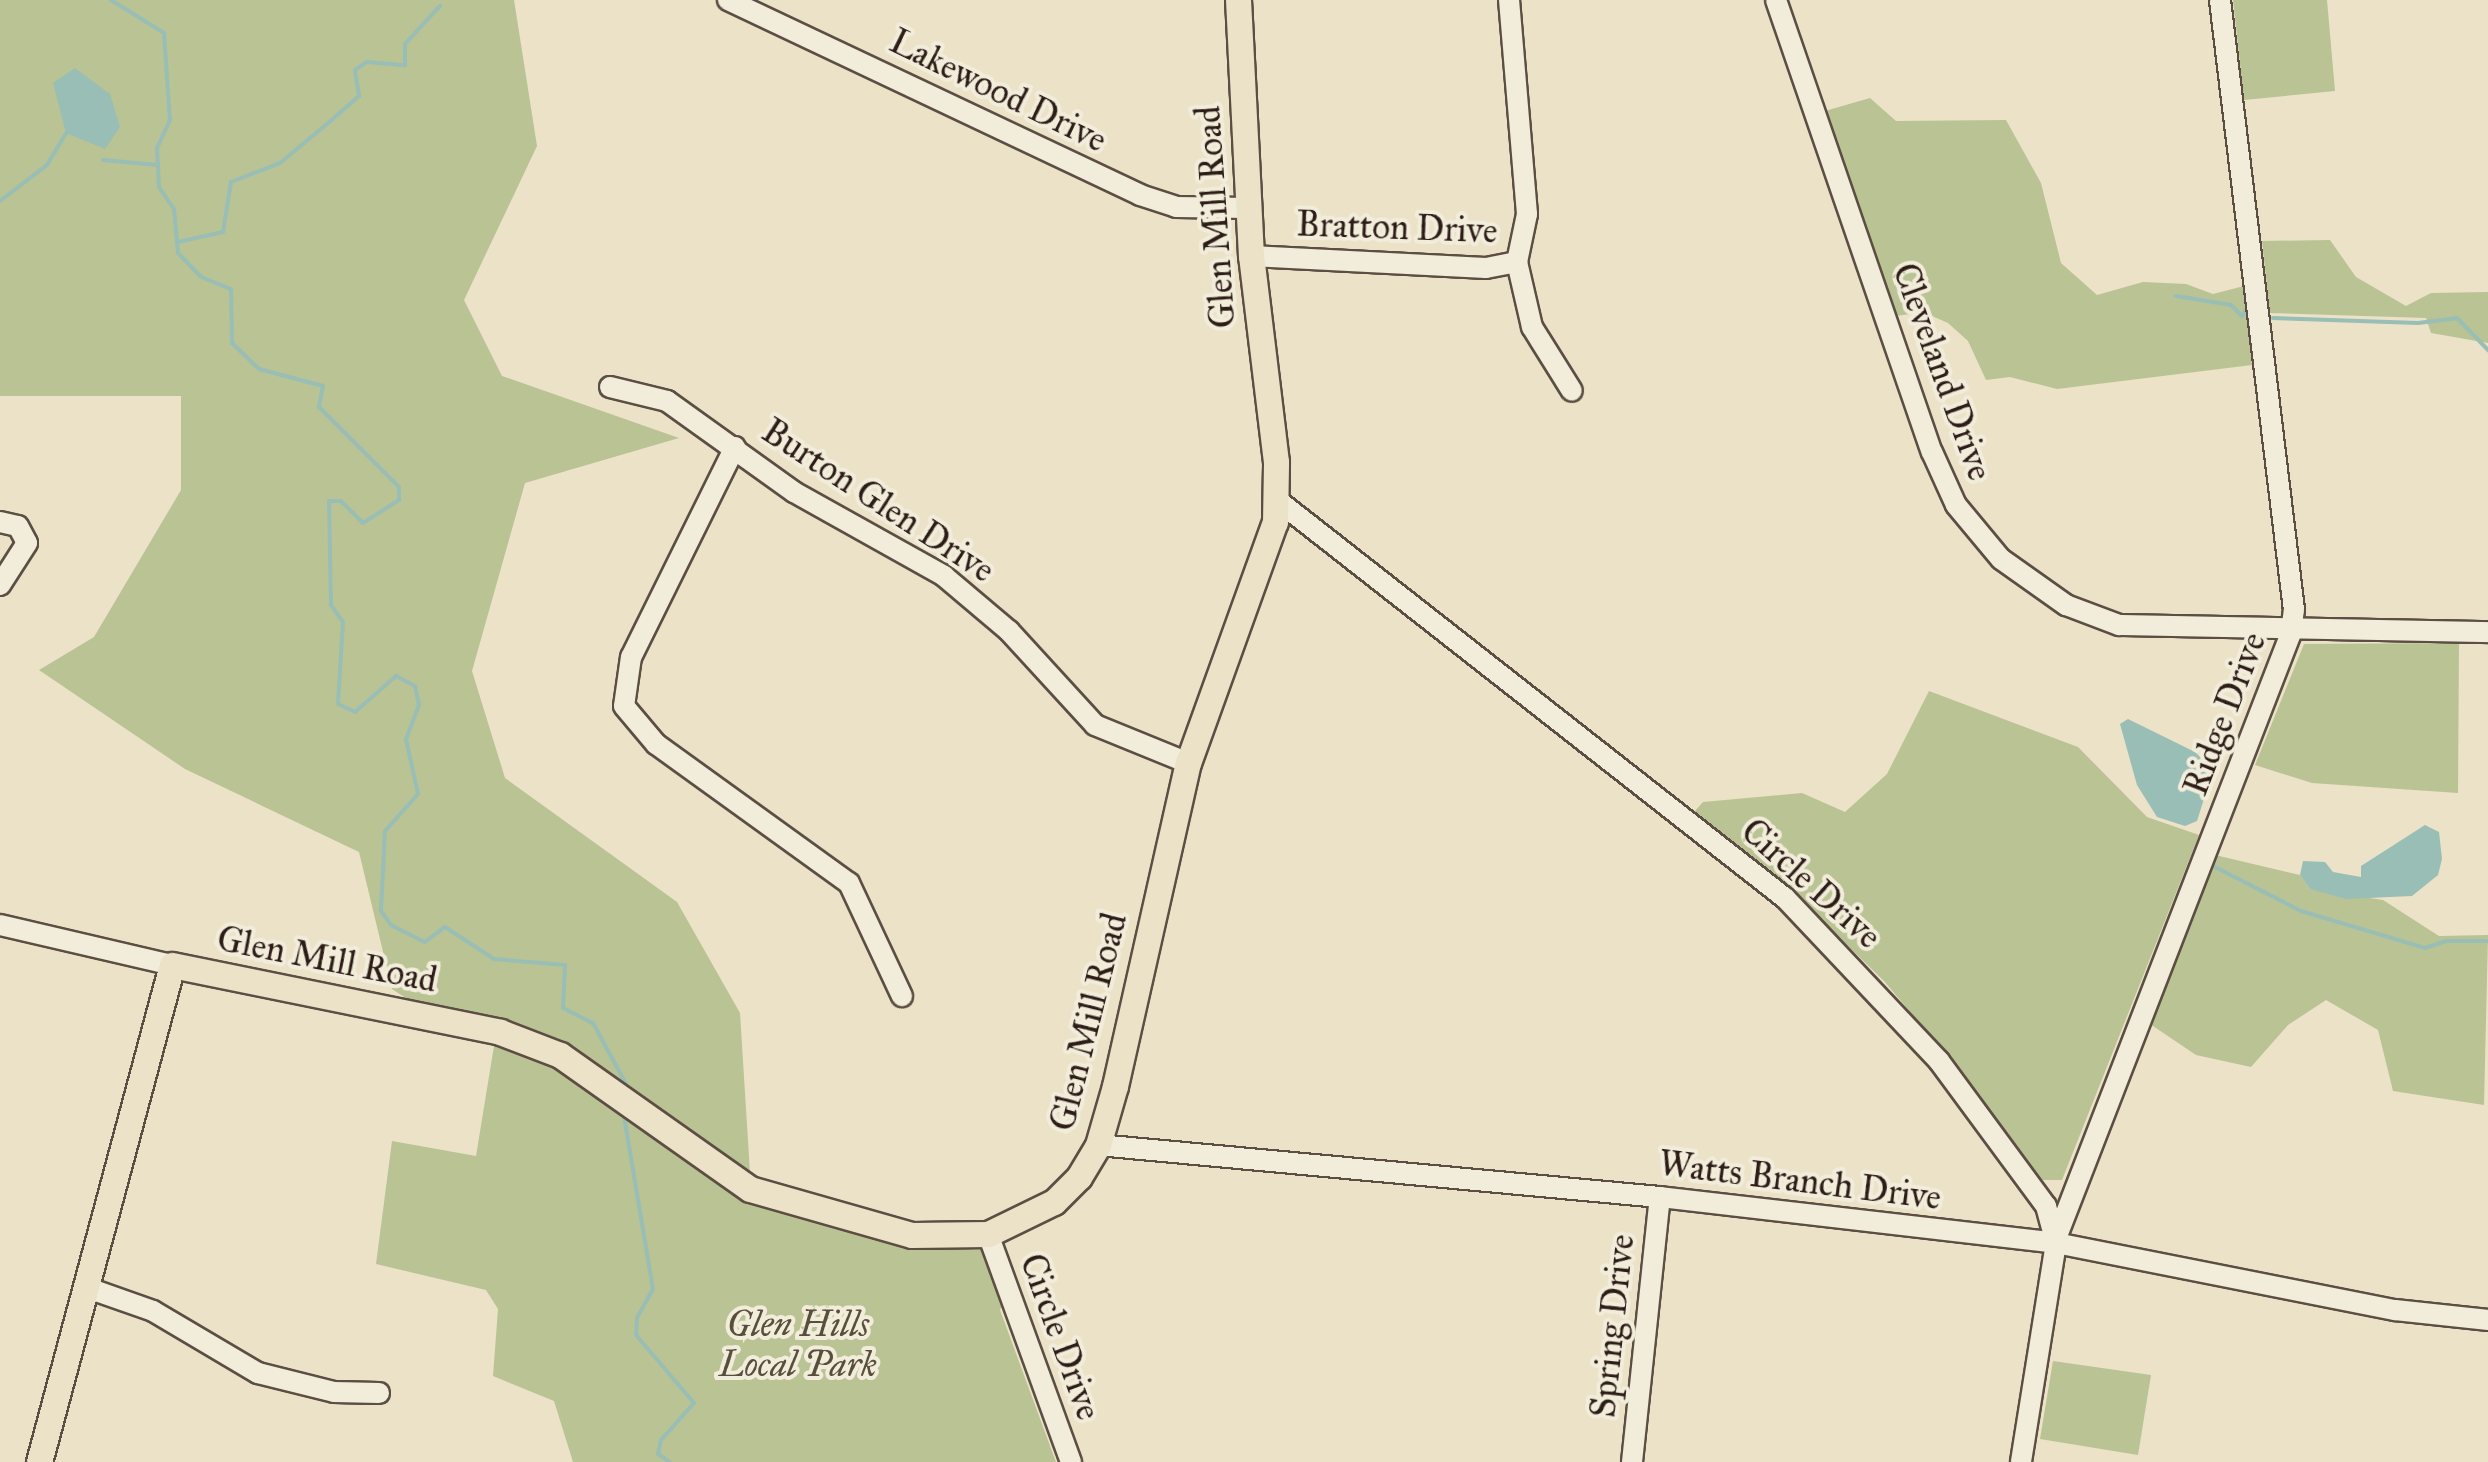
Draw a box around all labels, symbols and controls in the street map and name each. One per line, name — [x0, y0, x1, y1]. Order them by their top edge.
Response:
street label: Lakewood Drive — [883, 20, 1113, 162]
street label: Glen Mill Road — [1187, 104, 1245, 330]
street label: Bratton Drive — [1296, 204, 1498, 252]
street label: Cleveland Drive — [1883, 258, 2001, 486]
street label: Burton Glen Drive — [754, 410, 1002, 592]
street label: Ridge Drive — [2175, 627, 2275, 801]
street label: Circle Drive — [1732, 810, 1890, 958]
street label: Glen Mill Road — [1042, 909, 1136, 1135]
street label: Glen Mill Road — [214, 918, 440, 1002]
street label: Watts Branch Drive — [1657, 1143, 1943, 1219]
street label: Spring Drive — [1583, 1232, 1643, 1420]
street label: Circle Drive — [1011, 1248, 1109, 1426]
park label: Glen Hills Local Park — [719, 1304, 877, 1386]

